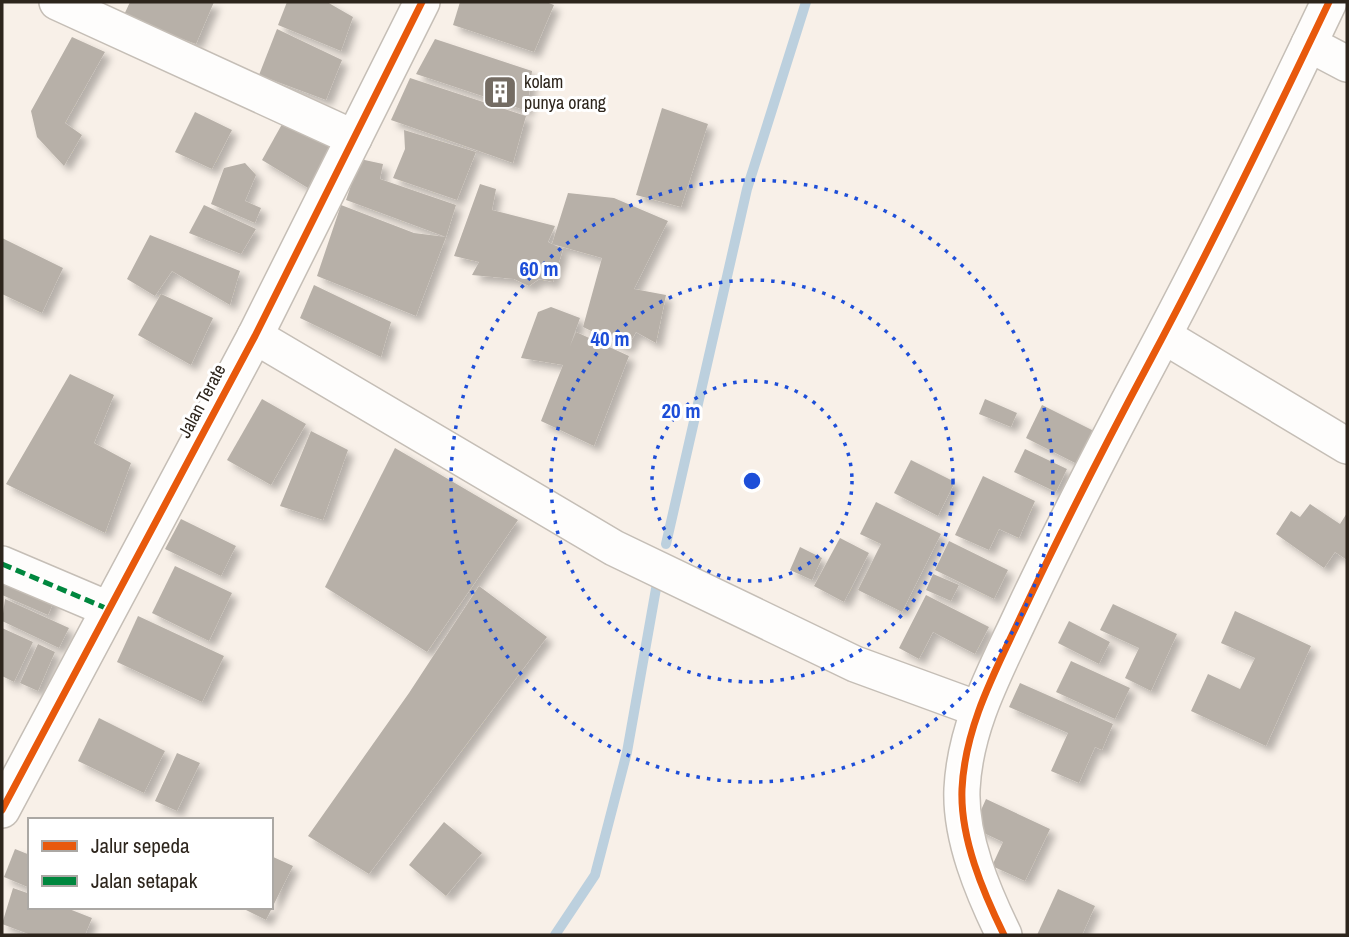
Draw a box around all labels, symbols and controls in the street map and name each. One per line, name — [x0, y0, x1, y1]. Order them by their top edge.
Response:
place label: kolam punya orang — [524, 69, 607, 115]
building icon: kolam punya orang — [481, 73, 519, 111]
text: 60 m — [519, 254, 559, 283]
text: 40 m — [590, 324, 630, 353]
street label: Jalan Terate — [172, 360, 231, 442]
text: 20 m — [661, 396, 701, 425]
centre of rings — [740, 469, 764, 493]
legend — [28, 818, 273, 909]
text: Jalur sepeda — [91, 831, 190, 860]
text: Jalan setapak — [91, 866, 198, 895]

